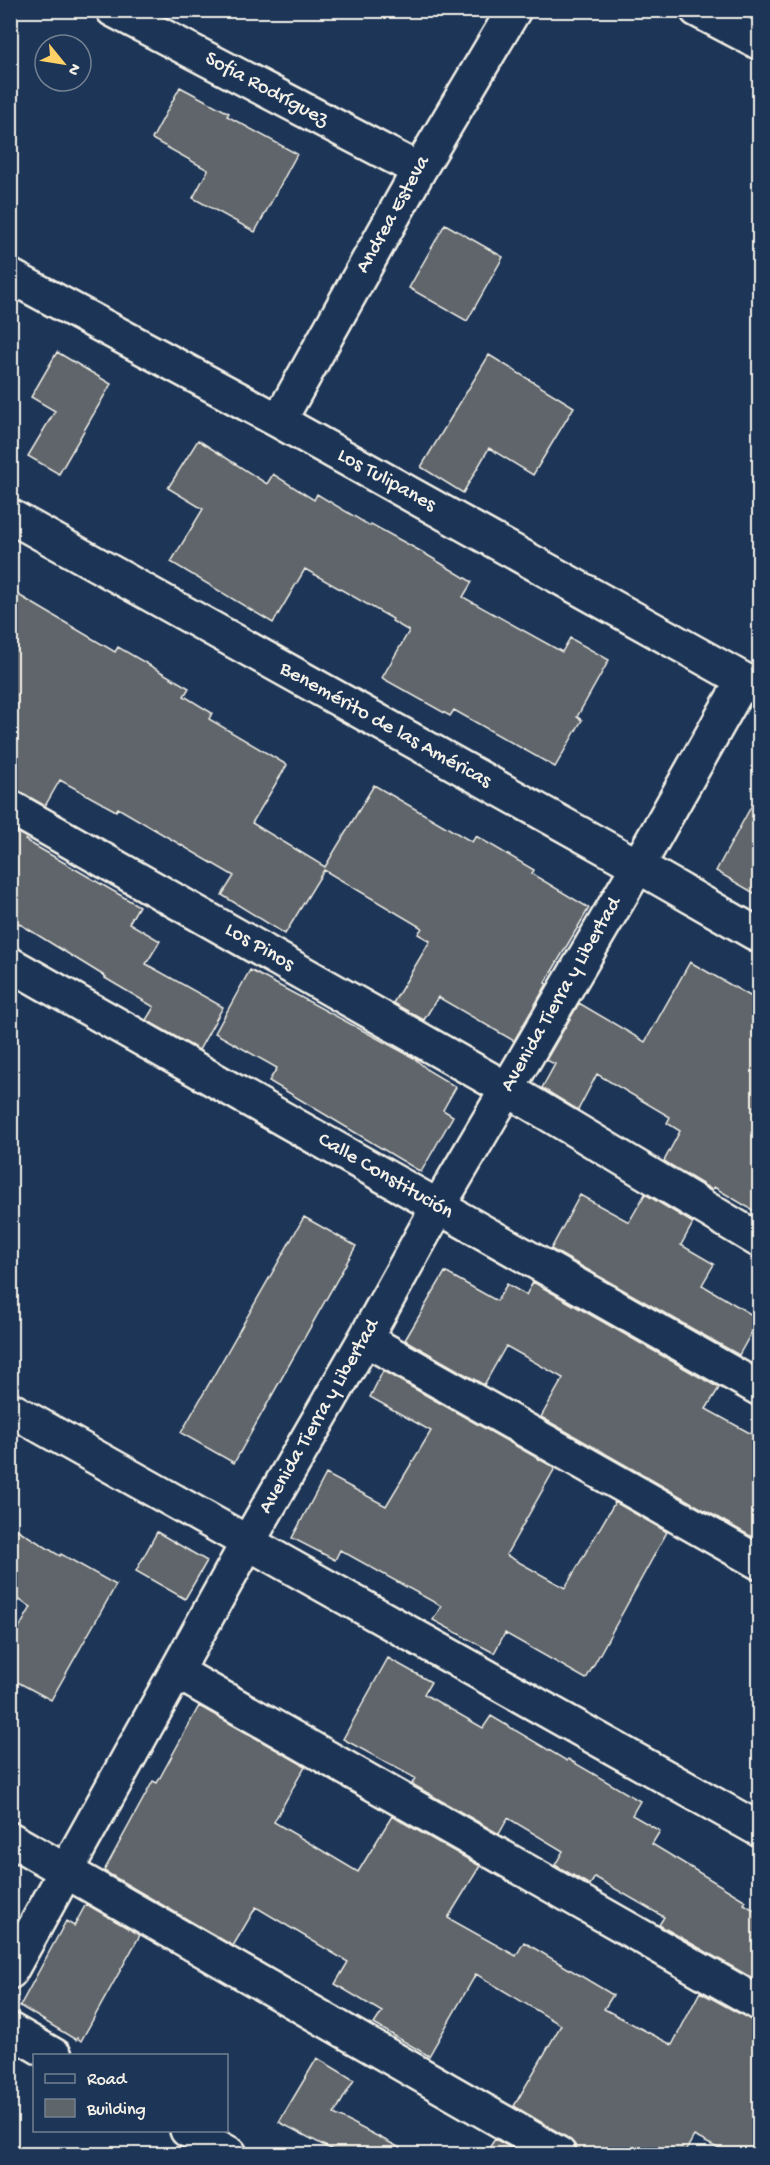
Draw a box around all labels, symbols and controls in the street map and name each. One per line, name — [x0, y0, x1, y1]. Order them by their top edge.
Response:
north arrow — [33, 33, 93, 93]
street label: Sofia Rodríguez — [200, 47, 333, 133]
text: N — [62, 59, 84, 78]
street label: Andrea Esteva — [351, 151, 437, 278]
street label: Los Tulipanes — [332, 444, 441, 519]
street label: Benemérito de las Américas — [274, 657, 496, 795]
street label: Avenida Tierra y Libertad — [496, 892, 629, 1097]
street label: Los Pinos — [220, 918, 299, 978]
street label: Calle Constitución — [313, 1128, 457, 1226]
street label: Avenida Tierra y Libertad — [254, 1314, 387, 1519]
legend — [33, 2054, 228, 2132]
text: Road — [87, 2070, 128, 2091]
text: Building — [86, 2100, 146, 2121]

